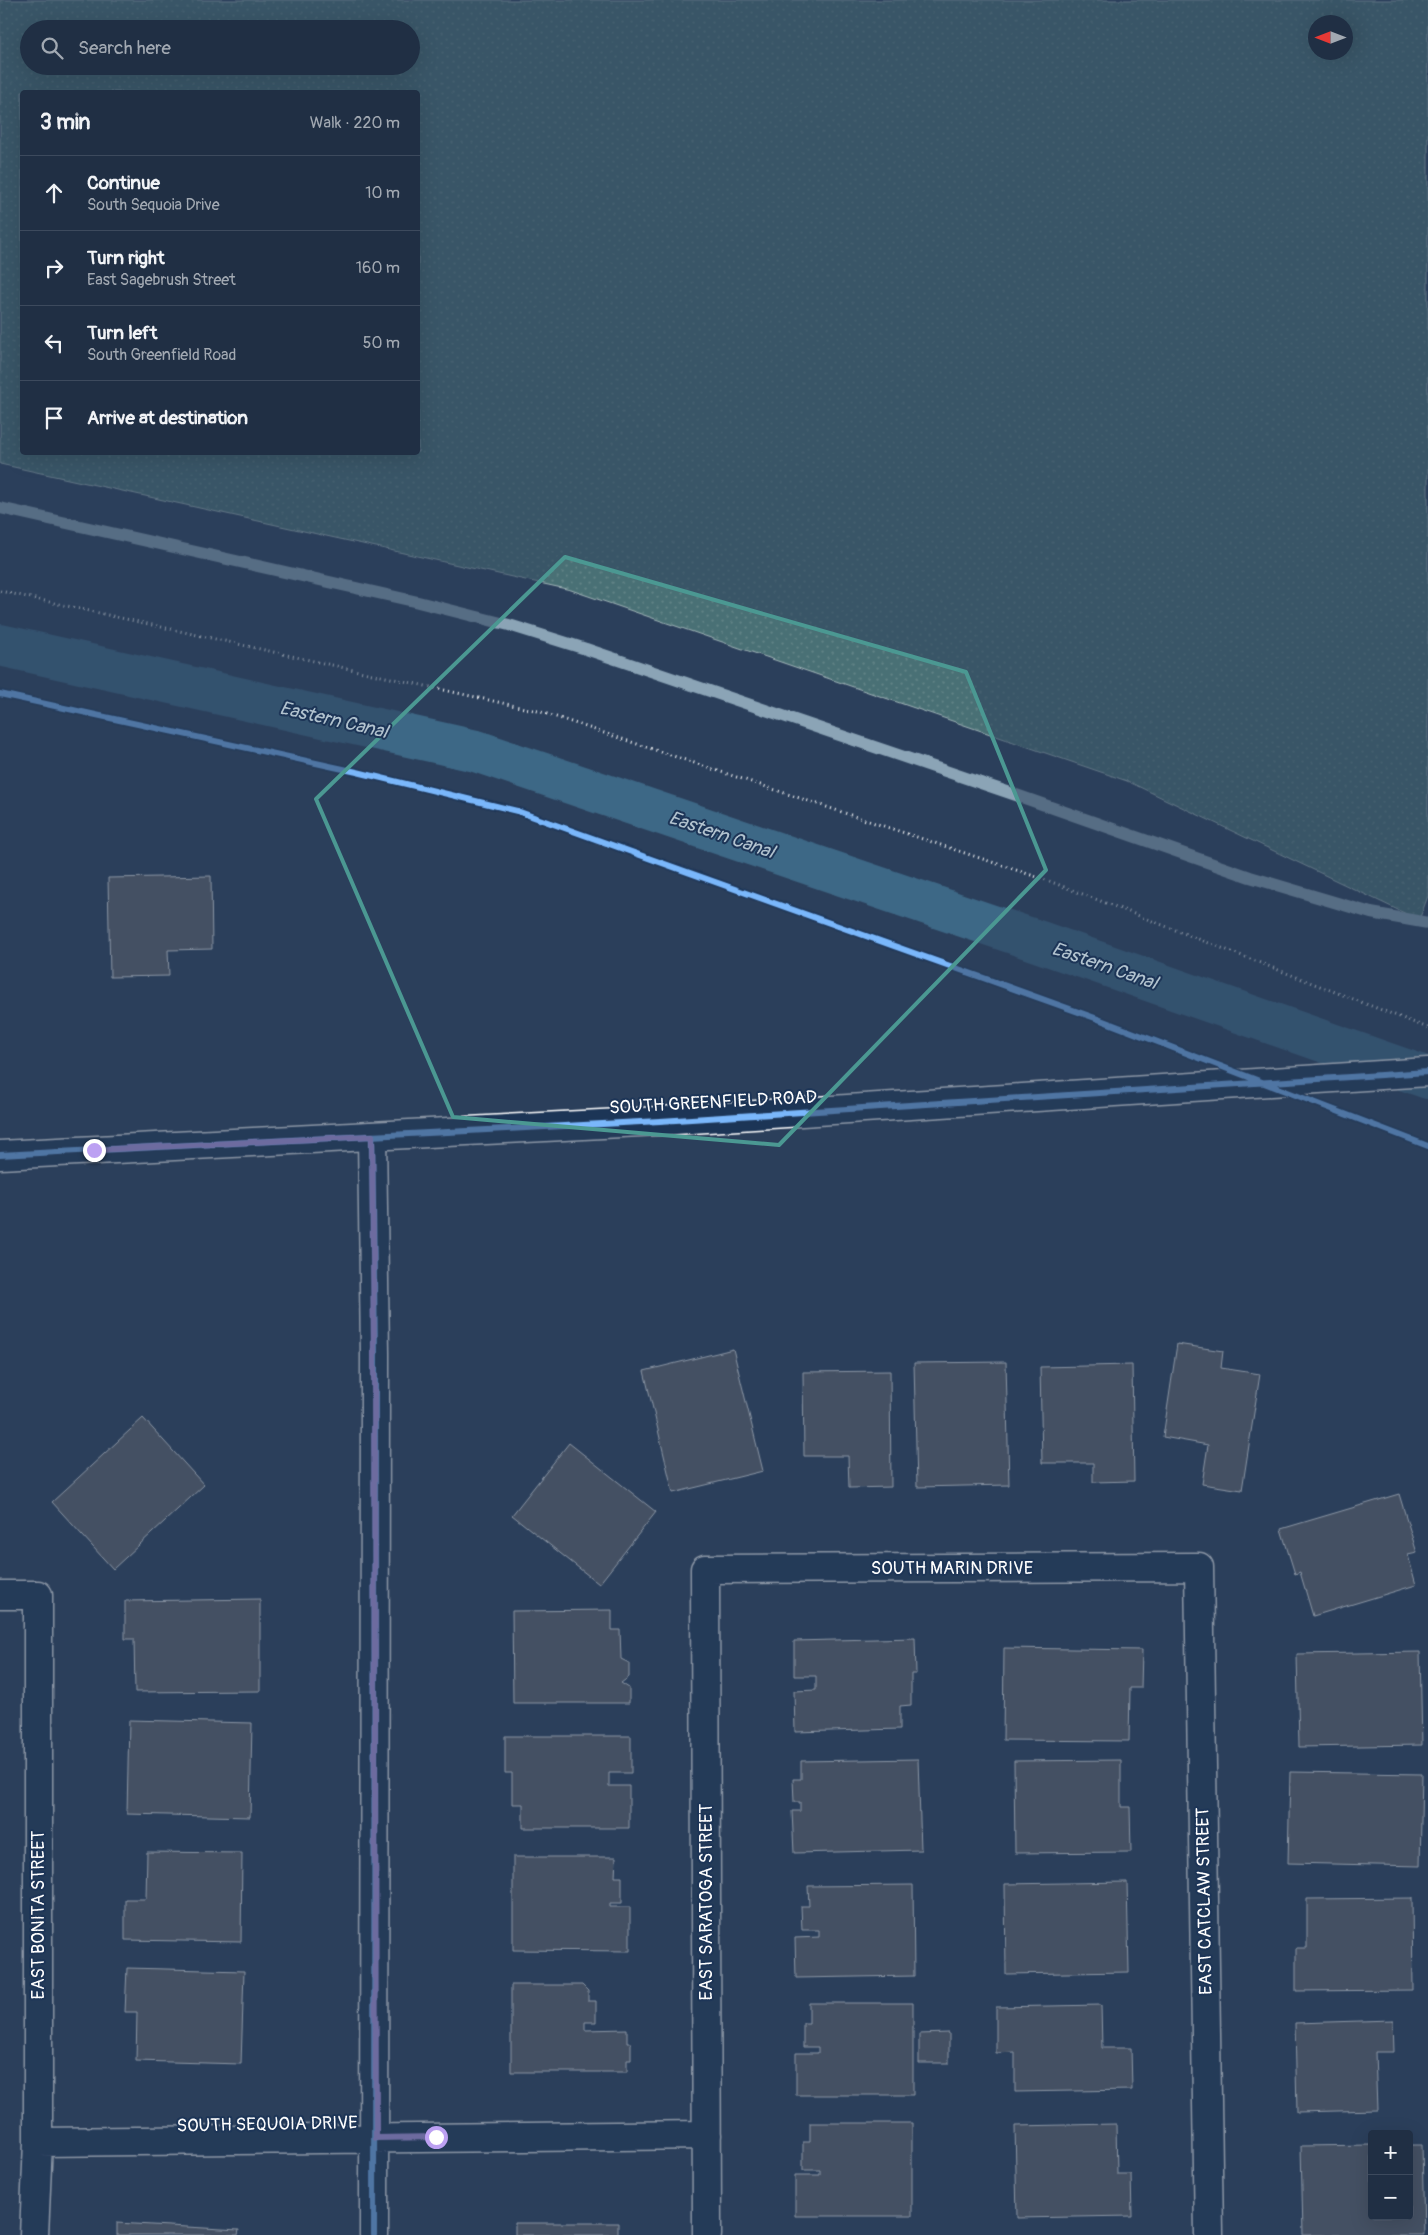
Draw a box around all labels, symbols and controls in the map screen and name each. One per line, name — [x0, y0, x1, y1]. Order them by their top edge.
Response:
north arrow — [1308, 15, 1353, 60]
search box — [20, 20, 420, 75]
icon: search — [38, 34, 66, 62]
text: Search here — [78, 36, 171, 60]
text: 3 min — [40, 109, 90, 136]
text: Walk · 220 m — [310, 113, 400, 133]
text: Continue — [87, 171, 160, 195]
icon: ahead — [40, 179, 68, 207]
text: 10 m — [365, 183, 400, 203]
text: South Sequoia Drive — [87, 195, 220, 215]
text: Turn right — [87, 246, 165, 270]
icon: right — [40, 254, 68, 282]
text: 160 m — [356, 258, 400, 278]
text: East Sagebrush Street — [87, 270, 236, 290]
text: Turn left — [87, 321, 157, 345]
icon: left — [40, 329, 68, 357]
text: 50 m — [363, 333, 400, 353]
text: South Greenfield Road — [87, 345, 236, 365]
icon: arrive — [40, 404, 68, 432]
text: Arrive at destination — [87, 406, 248, 430]
water label: Eastern Canal — [277, 696, 392, 745]
water label: Eastern Canal — [666, 806, 780, 865]
water label: Eastern Canal — [1049, 937, 1163, 996]
street label: SOUTH GREENFIELD ROAD — [608, 1086, 818, 1119]
route end — [83, 1139, 106, 1162]
street label: SOUTH MARIN DRIVE — [871, 1557, 1033, 1580]
street label: EAST SARATOGA STREET — [695, 1804, 718, 2000]
street label: EAST CATCLAW STREET — [1191, 1807, 1218, 1995]
street label: EAST BONITA STREET — [27, 1831, 50, 1999]
street label: SOUTH SEQUOIA DRIVE — [176, 2111, 358, 2138]
route start — [425, 2126, 448, 2149]
map controls — [1368, 2130, 1413, 2220]
button: + — [1368, 2130, 1413, 2175]
button: − — [1368, 2175, 1413, 2220]

